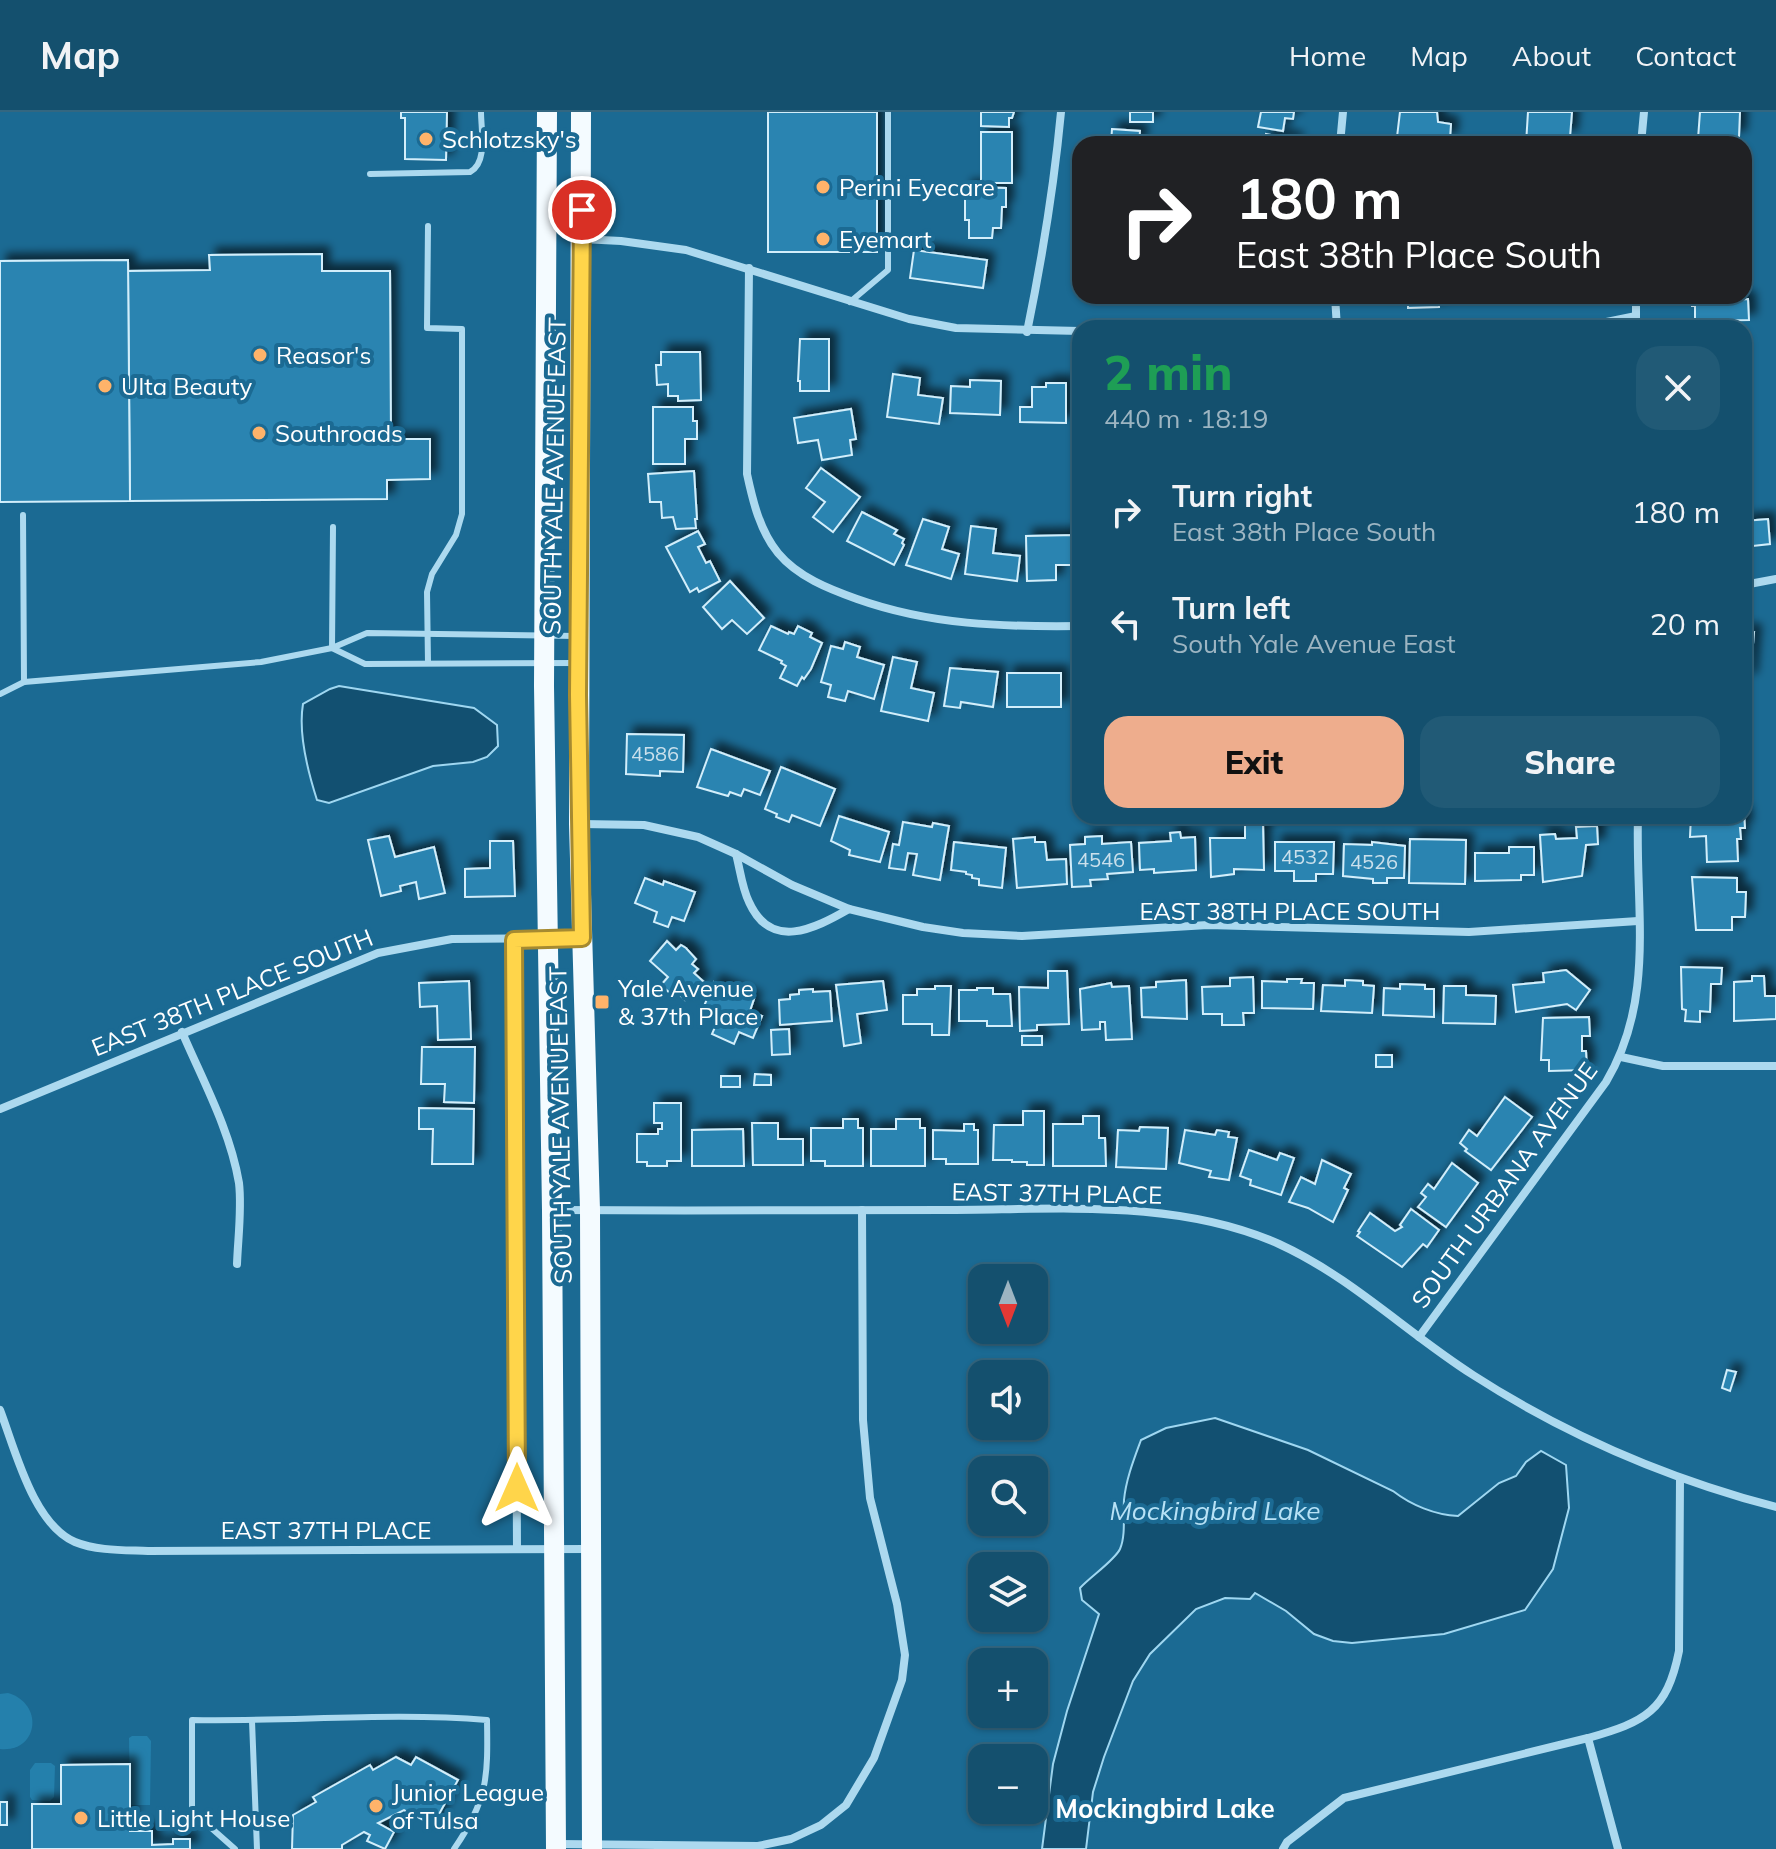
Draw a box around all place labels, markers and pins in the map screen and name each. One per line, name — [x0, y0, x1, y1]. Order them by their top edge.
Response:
place label: Schlotzsky's — [442, 124, 577, 154]
marker: Schlotzsky's — [417, 130, 435, 148]
place label: Perini Eyecare — [839, 172, 995, 202]
pin — [548, 176, 616, 244]
marker: Perini Eyecare — [814, 178, 832, 196]
place label: Eyemart — [839, 224, 932, 254]
marker: Eyemart — [814, 230, 832, 248]
place label: Reasor's — [276, 340, 371, 370]
marker: Reasor's — [251, 346, 269, 364]
place label: Ulta Beauty — [121, 371, 252, 401]
marker: Ulta Beauty — [96, 377, 114, 395]
place label: Southroads — [275, 418, 403, 448]
marker: Southroads — [250, 424, 268, 442]
place label: Yale Avenue & 37th Place — [617, 973, 758, 1031]
marker: Yale Avenue & 37th Place — [593, 993, 611, 1011]
place label: Junior League of Tulsa — [392, 1777, 544, 1835]
marker: Junior League of Tulsa — [367, 1797, 385, 1815]
place label: Little Light House — [97, 1803, 290, 1833]
marker: Little Light House — [72, 1809, 90, 1827]

